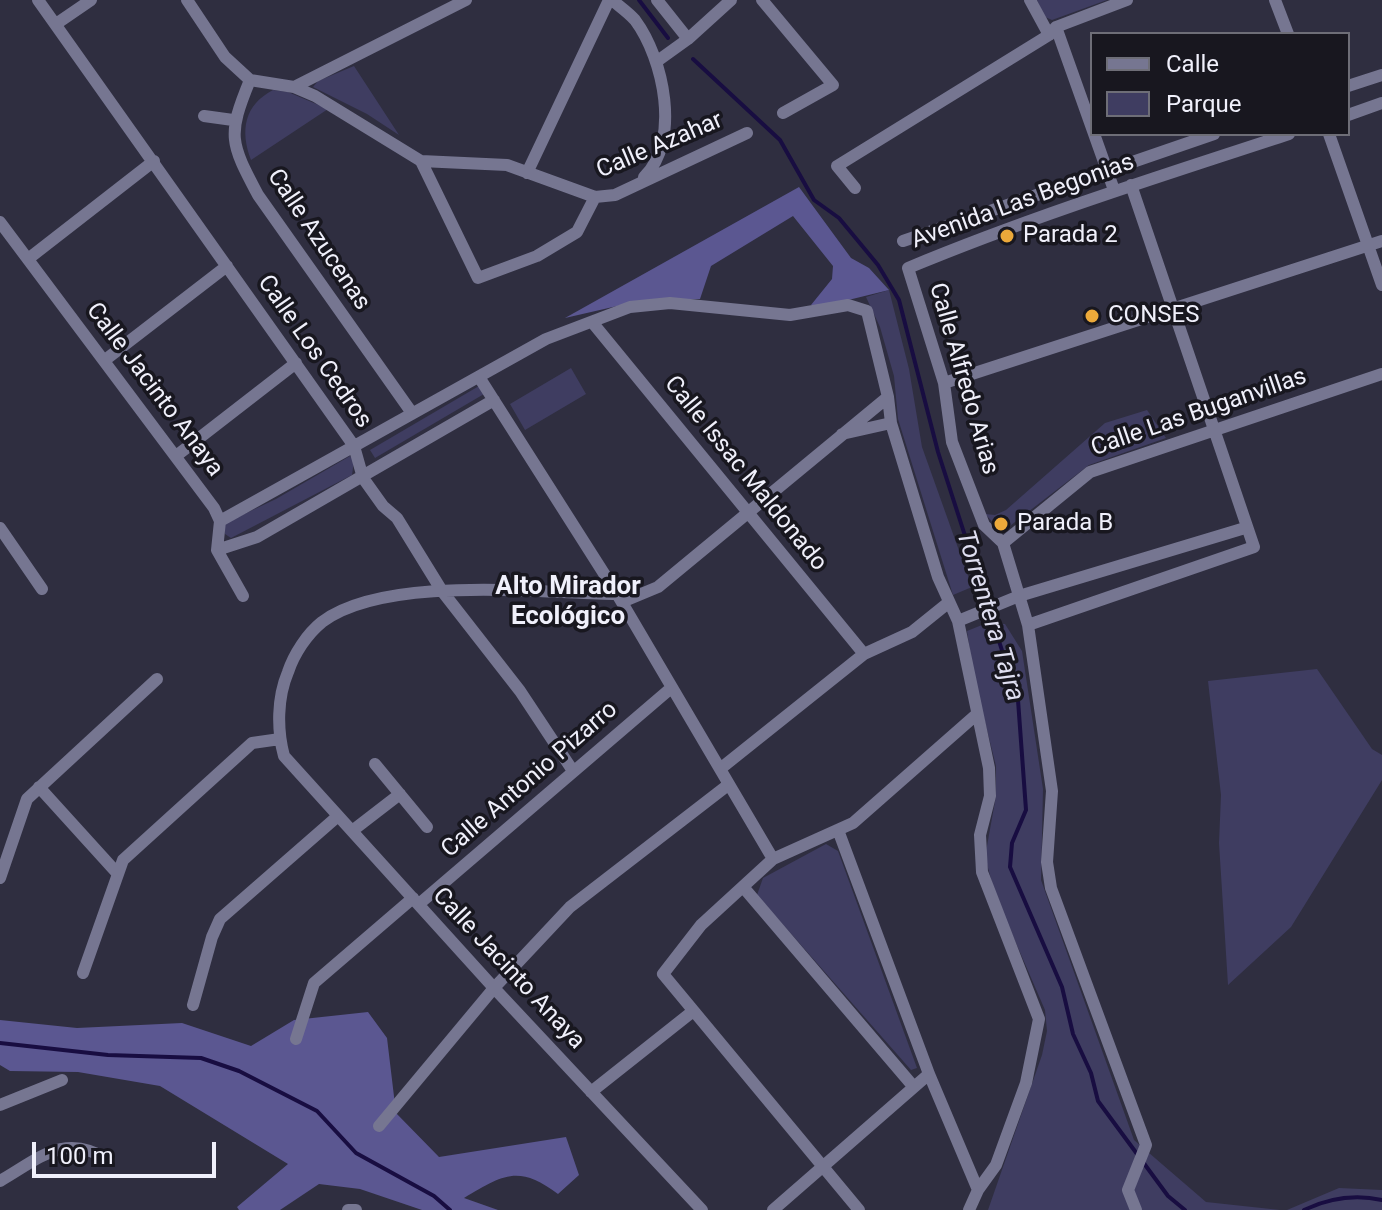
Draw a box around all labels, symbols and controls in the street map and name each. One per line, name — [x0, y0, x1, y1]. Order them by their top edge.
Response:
legend — [1090, 32, 1350, 136]
text: Calle — [1166, 50, 1219, 78]
text: Parque — [1166, 90, 1242, 118]
street label: Calle Azahar — [593, 107, 727, 185]
street label: Avenida Las Begonias — [908, 148, 1138, 256]
street label: Calle Azucenas — [260, 164, 376, 316]
place label: Parada 2 — [1023, 222, 1118, 250]
marker: Parada 2 — [998, 227, 1016, 245]
street label: Calle Los Cedros — [251, 270, 377, 434]
street label: Calle Alfredo Arias — [922, 280, 1004, 478]
street label: Calle Jacinto Anaya — [79, 297, 229, 483]
place label: CONSES — [1108, 302, 1199, 330]
marker: CONSES — [1083, 307, 1101, 325]
street label: Calle Las Buganvillas — [1088, 363, 1310, 463]
street label: Calle Issac Maldonado — [658, 371, 832, 577]
place label: Parada B — [1017, 510, 1113, 538]
marker: Parada B — [992, 515, 1010, 533]
water label: Torrentera Tajra — [948, 527, 1030, 705]
district label: Alto Mirador Ecológico — [495, 571, 641, 632]
street label: Calle Antonio Pizarro — [436, 696, 624, 864]
street label: Calle Jacinto Anaya — [426, 882, 590, 1056]
scale bar — [36, 1126, 220, 1176]
text: 100 m — [46, 1142, 113, 1170]

